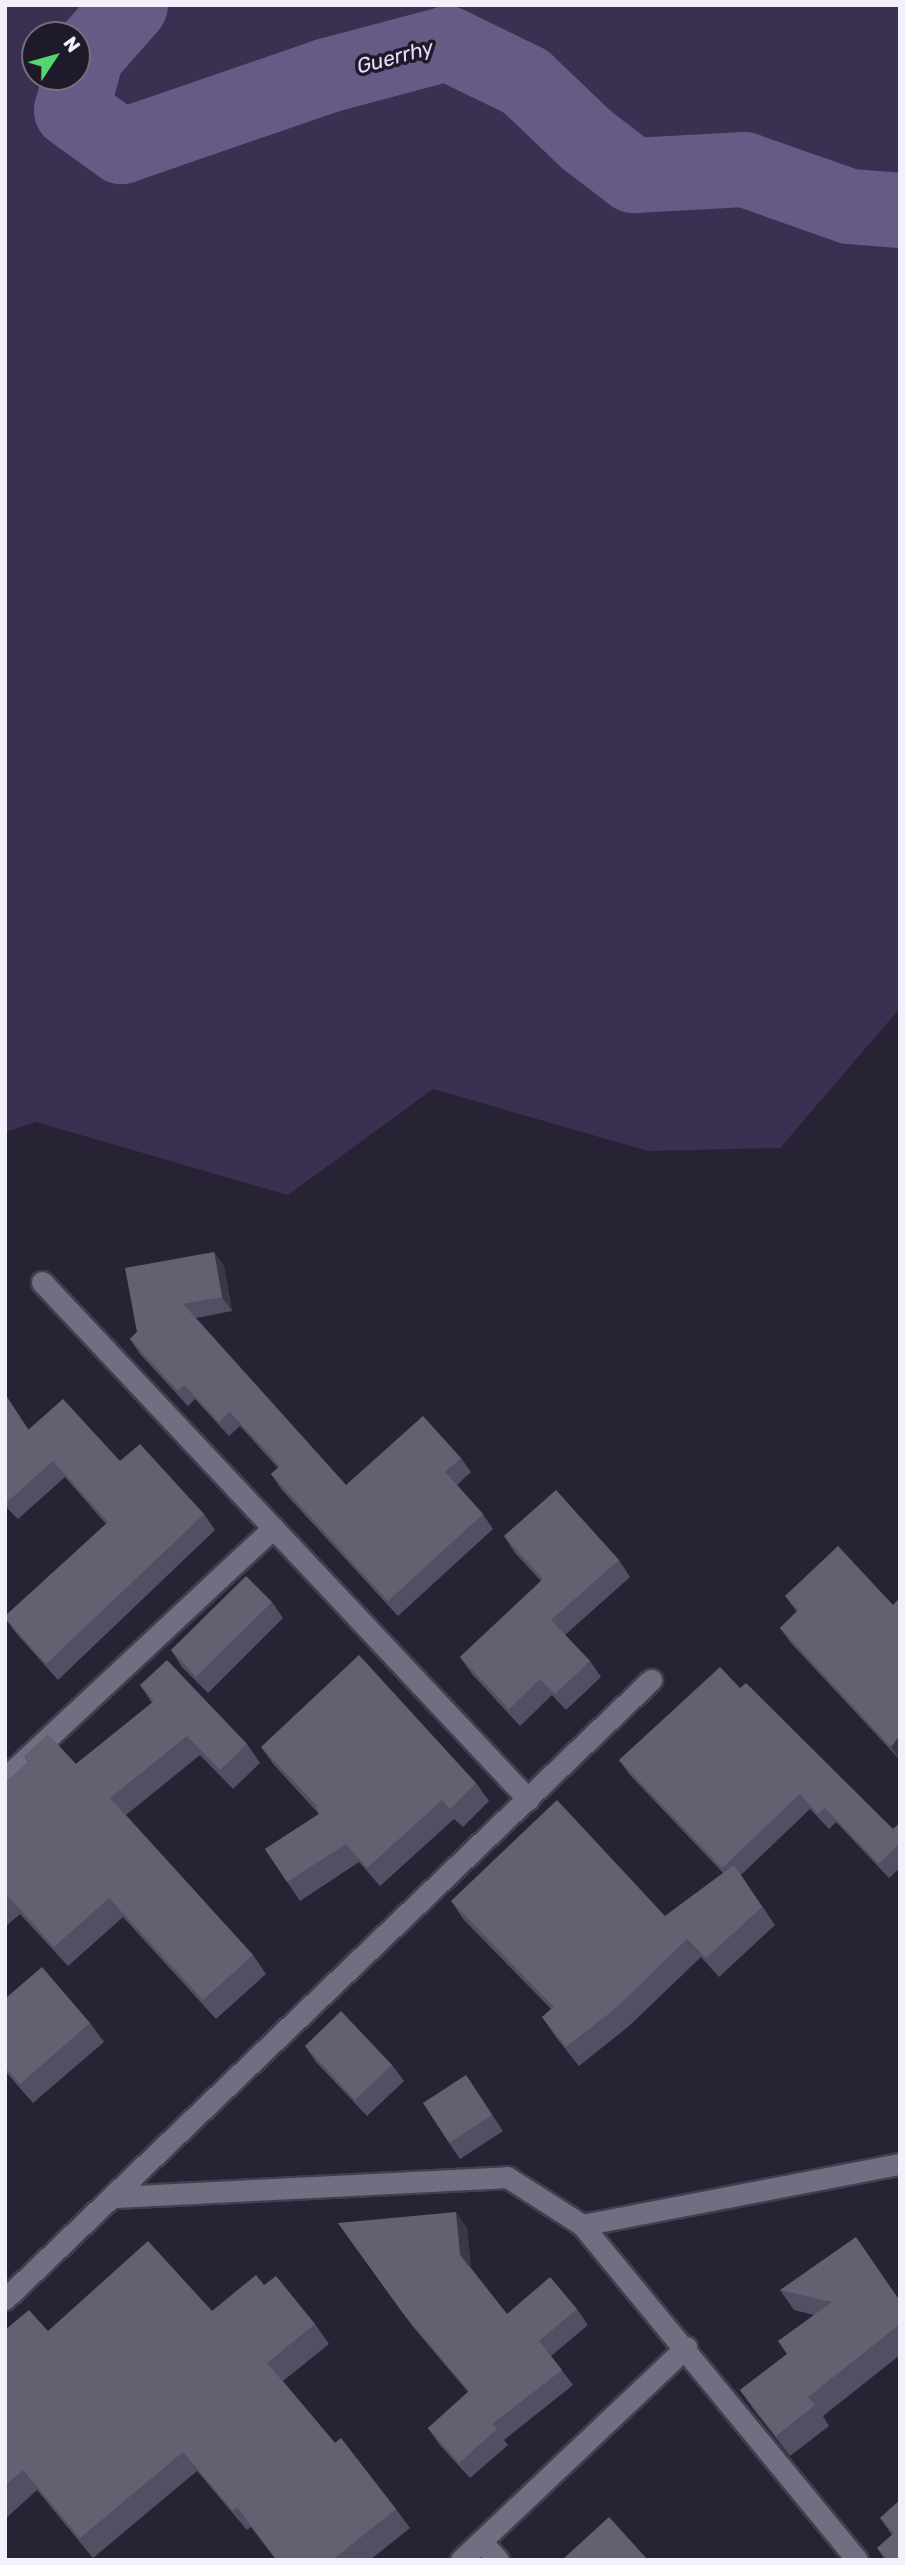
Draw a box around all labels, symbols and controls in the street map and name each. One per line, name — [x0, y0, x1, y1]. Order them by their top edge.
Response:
north arrow — [21, 21, 91, 91]
text: N — [58, 32, 85, 57]
water label: Guerrhy — [354, 35, 436, 79]

